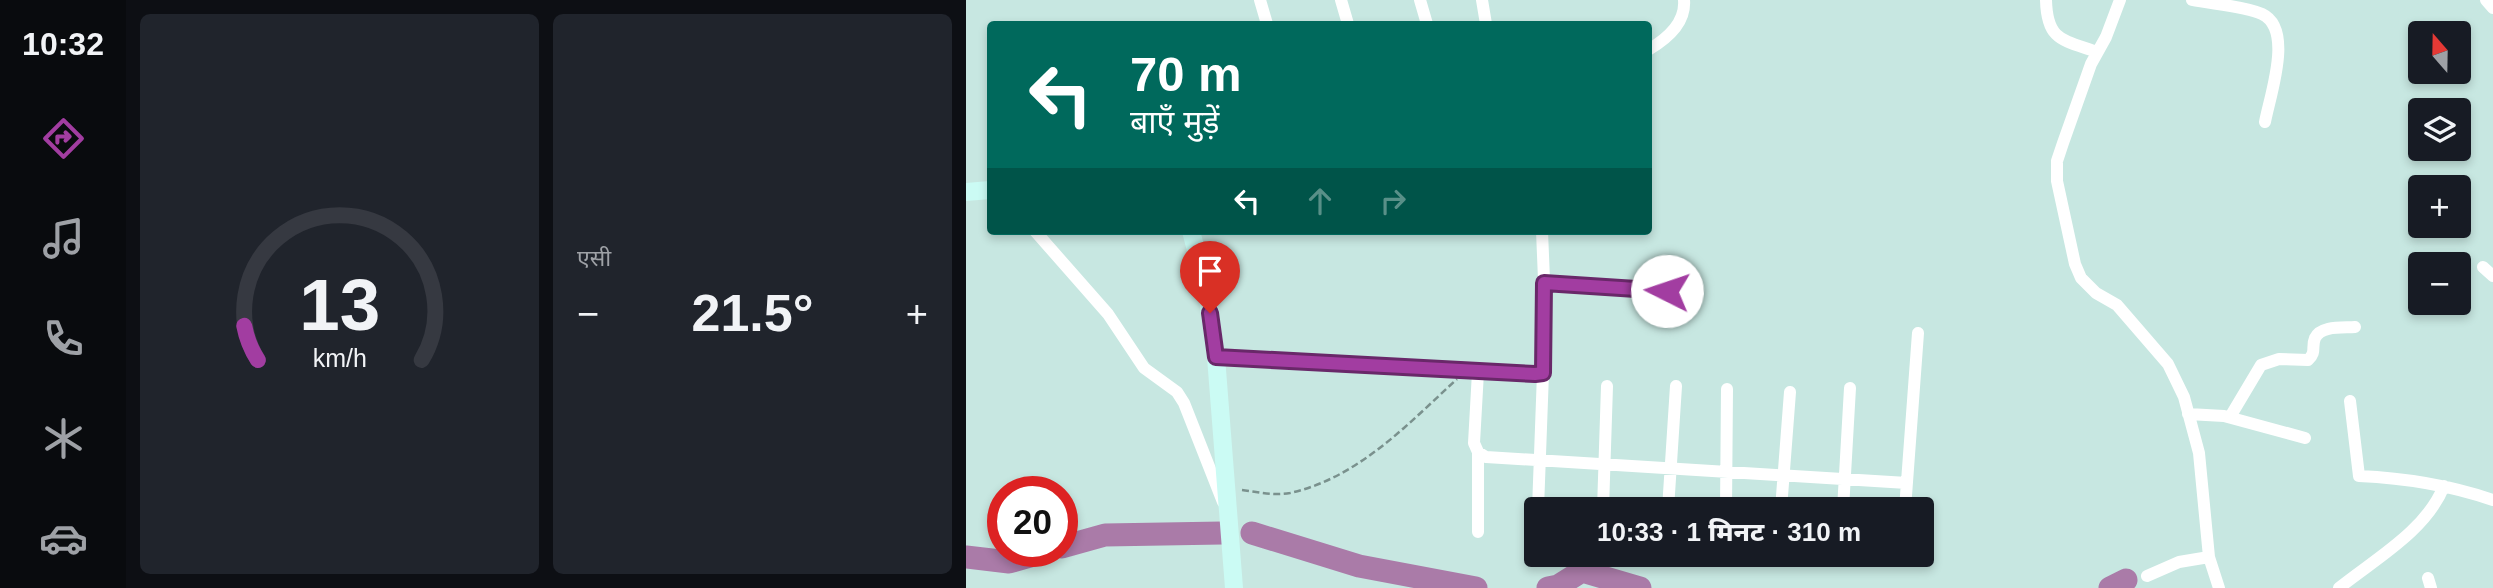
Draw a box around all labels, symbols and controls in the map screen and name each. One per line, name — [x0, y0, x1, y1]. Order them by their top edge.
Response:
north arrow — [2408, 21, 2471, 84]
map controls — [2408, 21, 2471, 315]
text: 10:32 — [22, 26, 104, 62]
text: 70 m — [1130, 47, 1242, 101]
icon: left — [1015, 49, 1106, 140]
button: layers — [2408, 98, 2471, 161]
text: बाएँ मुड़ें — [1130, 104, 1219, 140]
icon: directions — [39, 114, 88, 163]
button: + — [2408, 175, 2471, 238]
icon: left — [1228, 182, 1266, 220]
icon: ahead — [1301, 182, 1339, 220]
icon: right — [1374, 182, 1412, 220]
icon: music — [39, 214, 88, 263]
pin — [1180, 241, 1240, 313]
text: एसी — [577, 245, 611, 271]
icon: arrive — [1191, 252, 1229, 290]
button: − — [2408, 252, 2471, 315]
position arrow — [1630, 254, 1704, 328]
text: 13 — [299, 264, 380, 345]
text: 21.5° — [691, 284, 814, 342]
text: − — [577, 293, 599, 335]
text: + — [906, 293, 928, 335]
icon: phone — [39, 314, 88, 363]
text: km/h — [312, 344, 367, 372]
icon: climate — [39, 414, 88, 463]
speed limit sign: 20 — [987, 476, 1078, 567]
icon: car — [39, 514, 88, 563]
text: 10:33 · 1 मिनट · 310 m — [1597, 517, 1861, 547]

